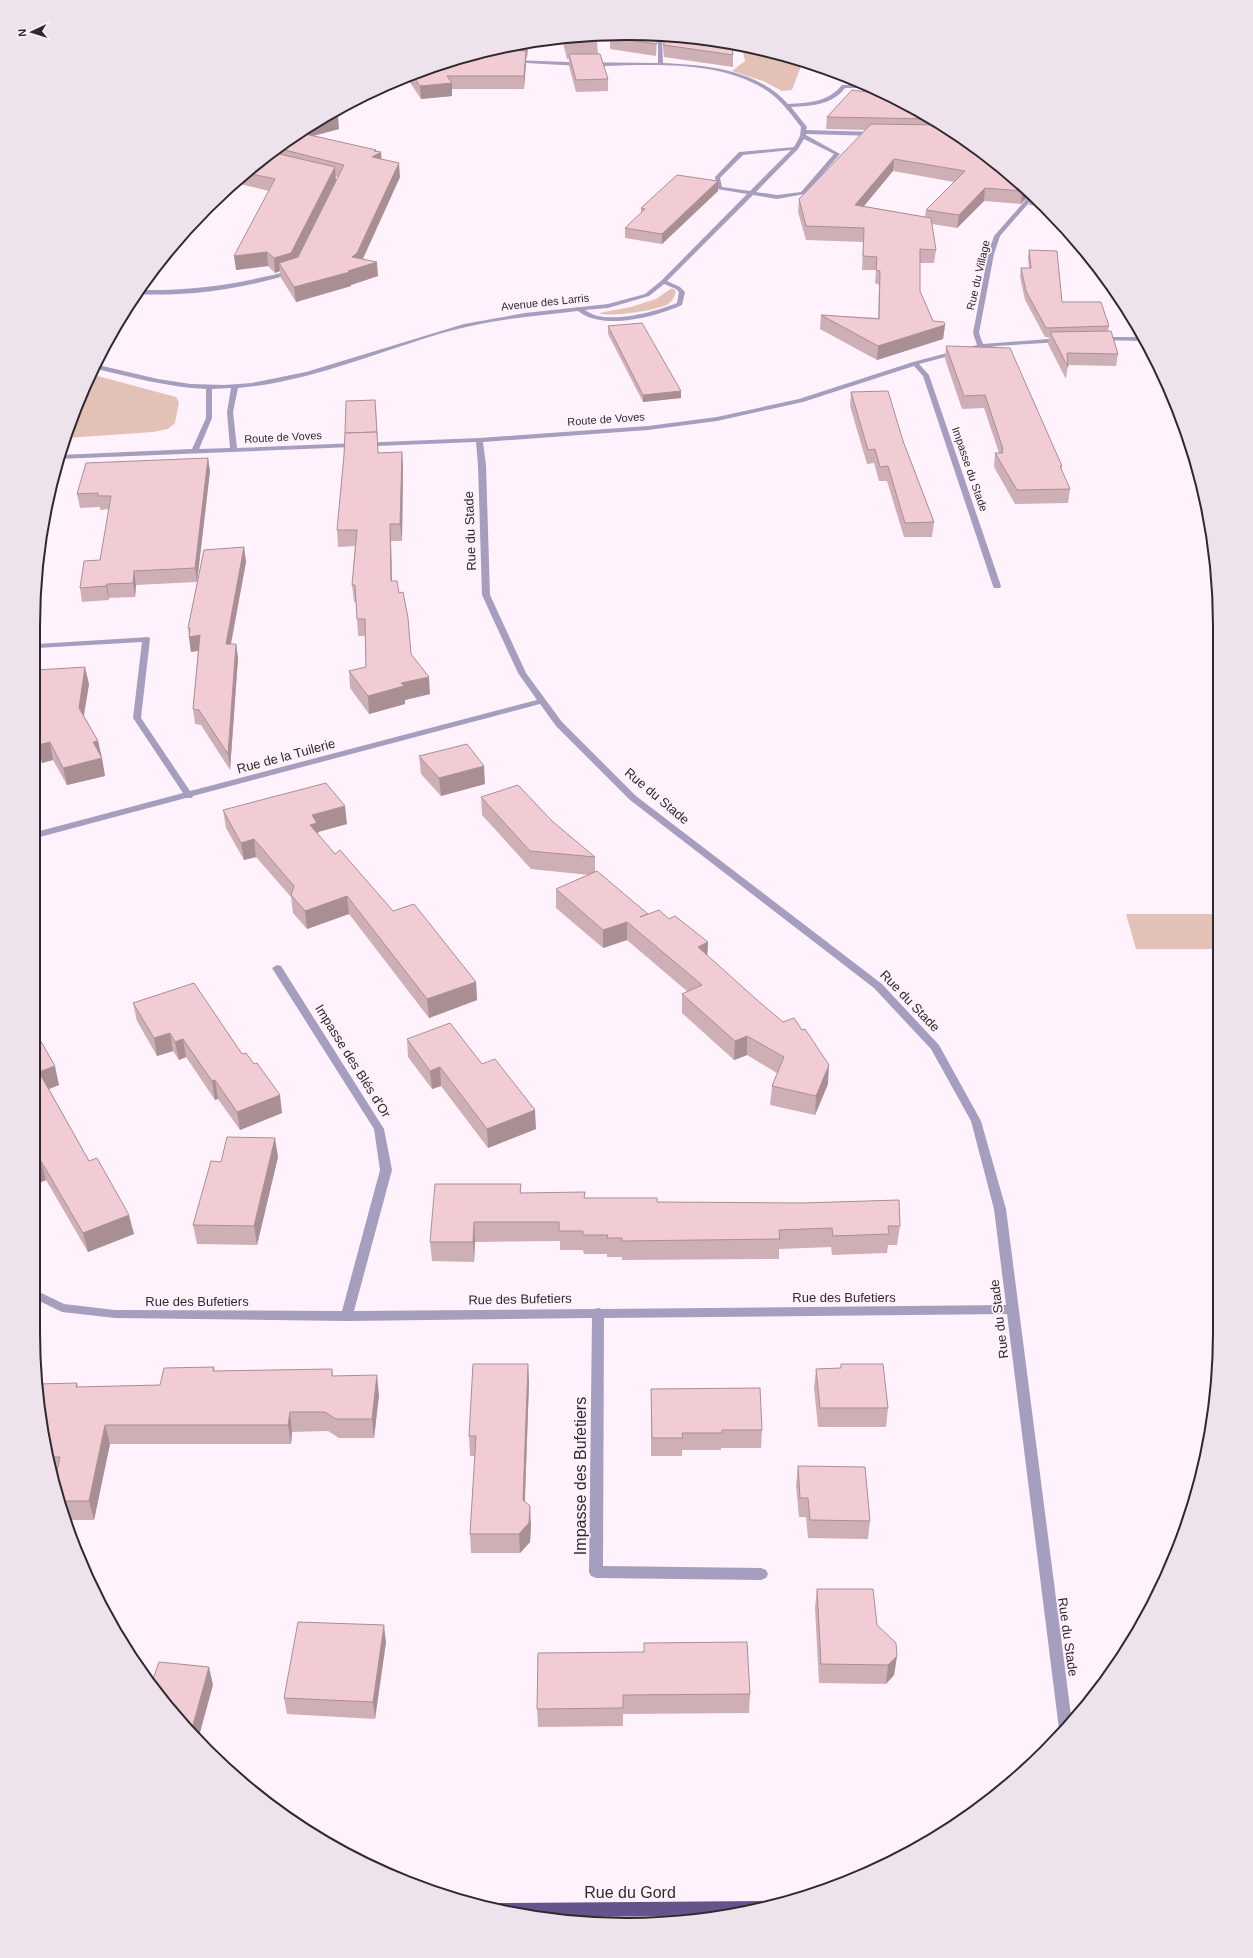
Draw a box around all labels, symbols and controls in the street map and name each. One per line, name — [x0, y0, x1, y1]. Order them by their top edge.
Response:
north arrow — [12, 12, 52, 52]
text: N — [16, 28, 28, 37]
street label: Rue du Village — [964, 239, 992, 311]
street label: Avenue des Larris — [500, 291, 590, 313]
street label: Route de Voves — [567, 410, 646, 428]
street label: Impasse du Stade — [950, 425, 990, 513]
street label: Route de Voves — [244, 429, 323, 445]
street label: Rue du Stade — [461, 491, 479, 571]
street label: Rue de la Tuilerie — [235, 736, 337, 776]
street label: Rue du Stade — [622, 765, 692, 827]
street label: Rue du Stade — [877, 967, 943, 1035]
street label: Impasse des Blés d'Or — [312, 1002, 394, 1121]
street label: Rue du Stade — [987, 1279, 1011, 1359]
street label: Rue des Bufetiers — [792, 1290, 896, 1305]
street label: Rue des Bufetiers — [468, 1291, 572, 1307]
street label: Rue des Bufetiers — [145, 1294, 249, 1309]
street label: Impasse des Bufetiers — [572, 1397, 589, 1555]
street label: Rue du Stade — [1055, 1597, 1081, 1677]
street label: Rue du Gord — [584, 1884, 676, 1901]

